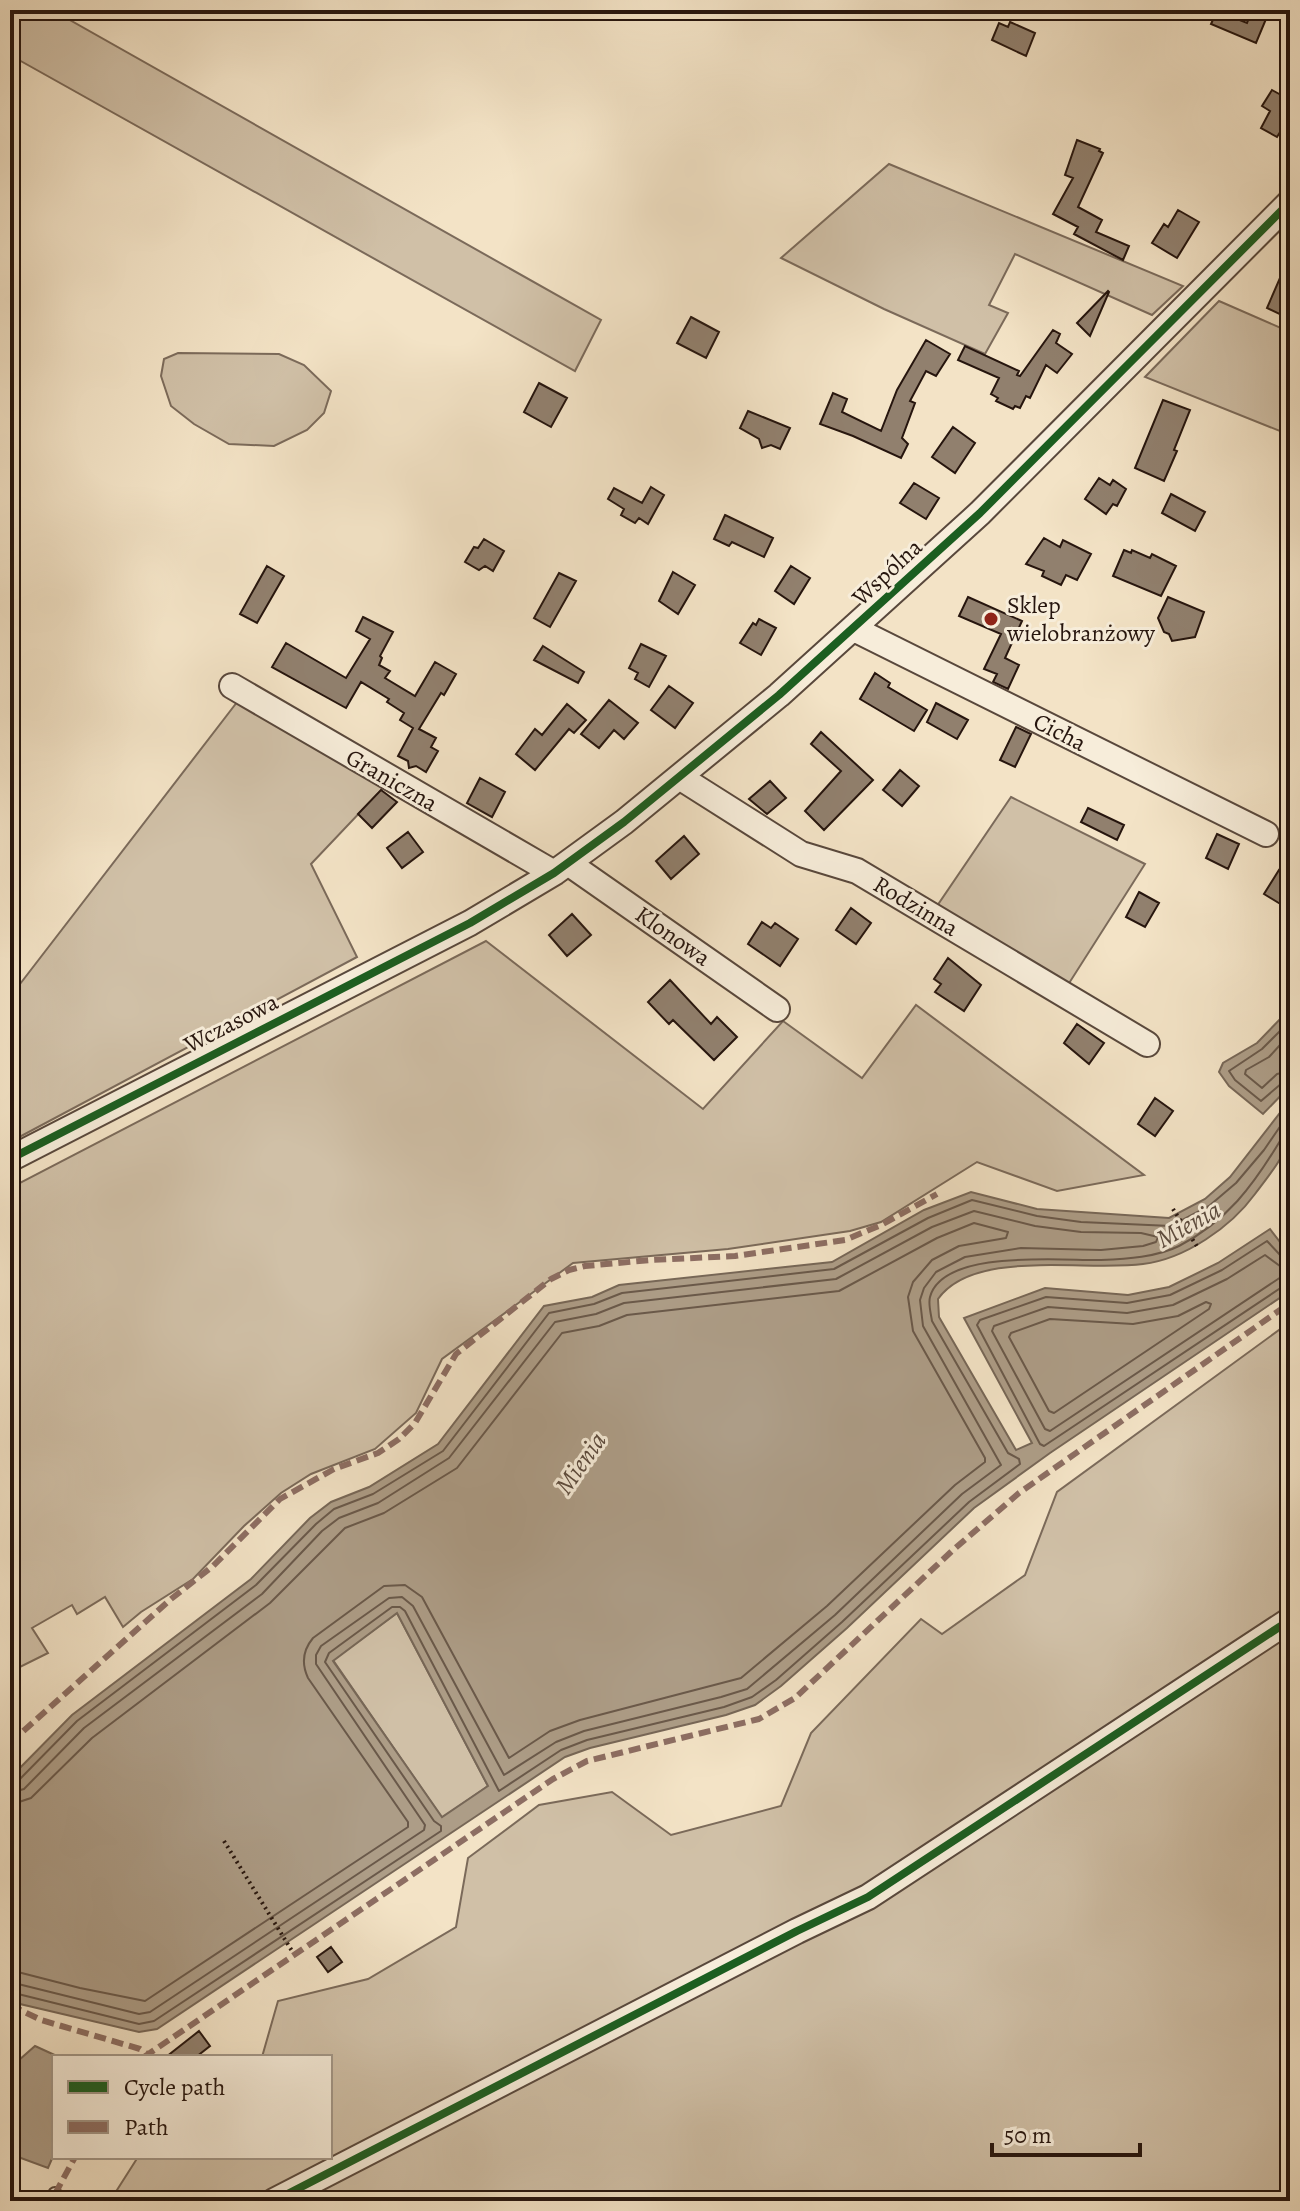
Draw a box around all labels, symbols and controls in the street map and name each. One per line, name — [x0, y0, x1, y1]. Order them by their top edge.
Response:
street label: Wspólna — [844, 531, 930, 613]
place label: Sklep wielobranżowy — [1006, 589, 1155, 649]
marker: Sklep wielobranżowy — [982, 610, 1000, 628]
street label: Cicha — [1028, 705, 1093, 759]
street label: Graniczna — [340, 741, 444, 820]
street label: Rodzinna — [867, 868, 965, 944]
street label: Klonowa — [629, 898, 718, 974]
street label: Wczasowa — [177, 985, 284, 1061]
water label: Mienia — [1150, 1192, 1227, 1256]
water label: Mienia — [546, 1425, 614, 1502]
legend — [52, 2055, 332, 2159]
text: Cycle path — [124, 2071, 225, 2103]
scale bar — [992, 2107, 1140, 2157]
text: Path — [124, 2111, 169, 2143]
text: 50 m — [1004, 2119, 1052, 2151]

